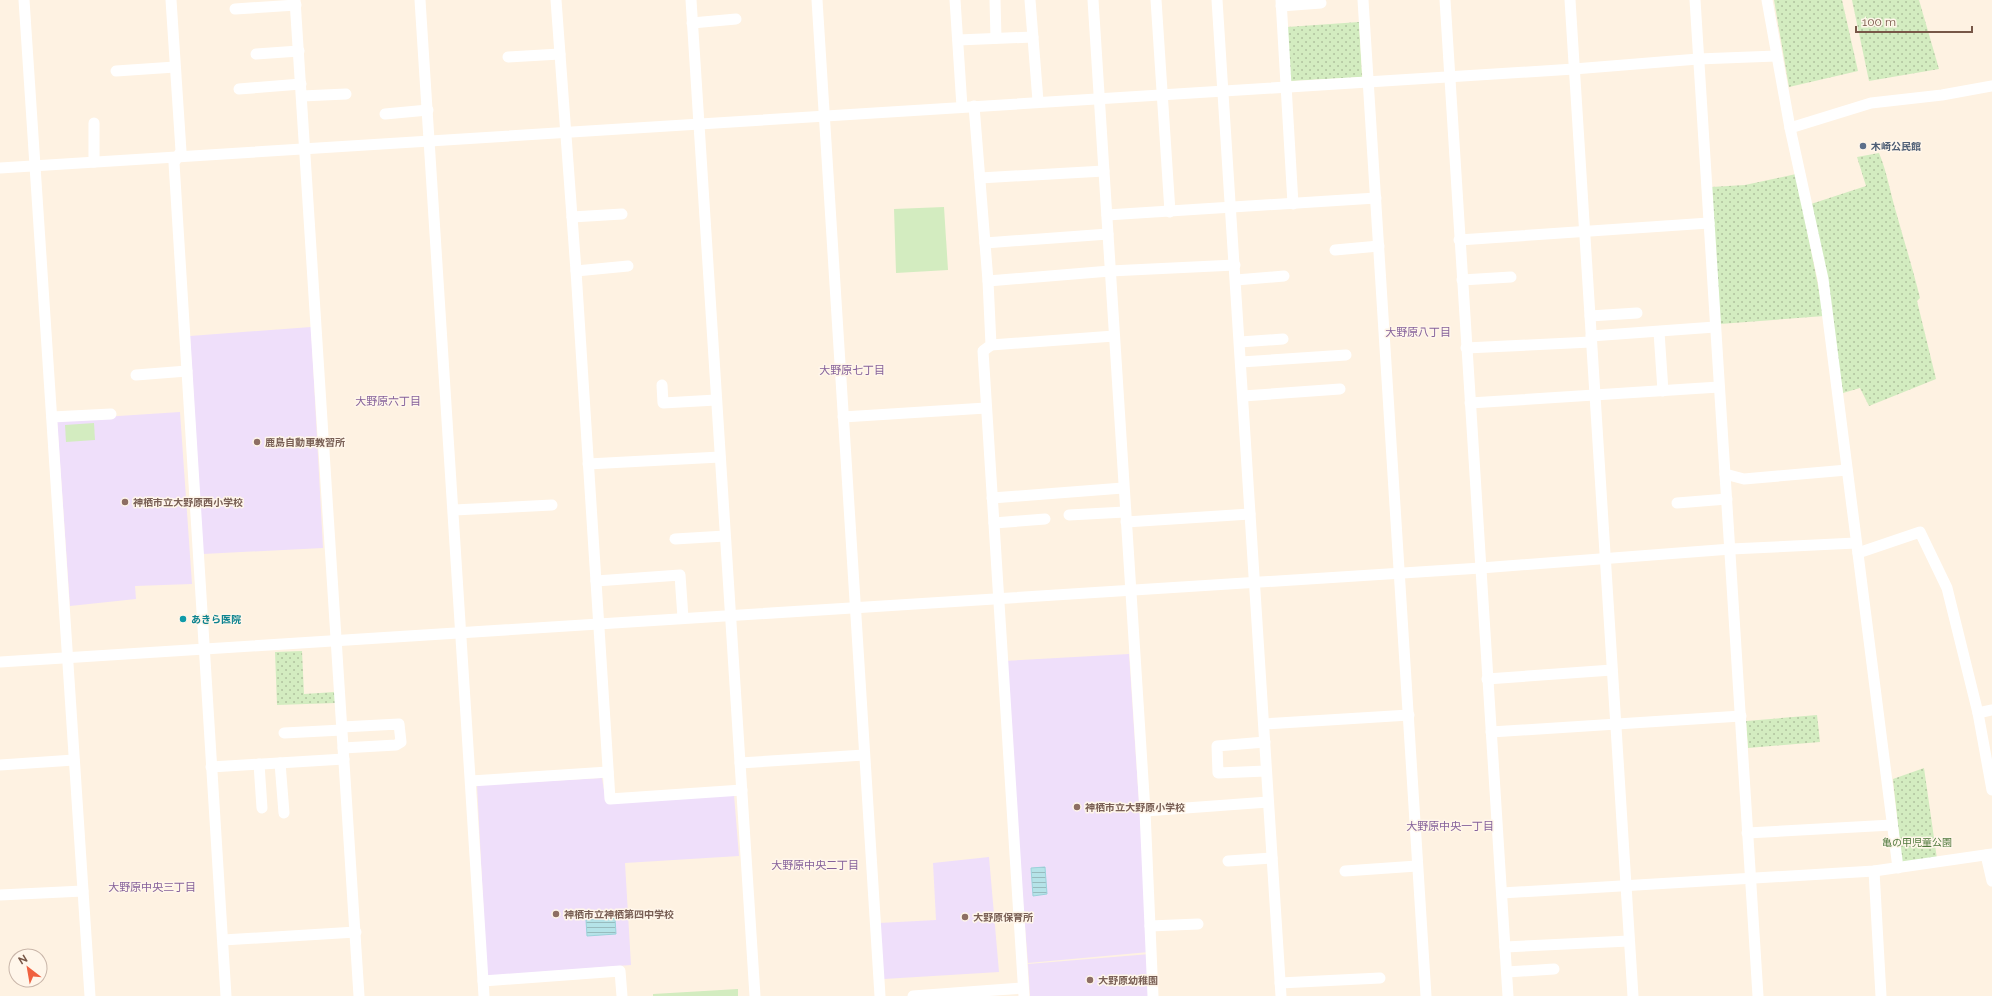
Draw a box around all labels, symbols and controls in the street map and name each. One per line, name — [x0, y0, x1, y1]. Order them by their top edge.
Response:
scale bar — [1856, 8, 1972, 34]
text: 100 m — [1862, 15, 1896, 29]
marker: 木崎公民館 — [1858, 141, 1868, 151]
place label: 木崎公民館 — [1870, 141, 1921, 152]
district label: 大野原八丁目 — [1385, 326, 1451, 339]
district label: 大野原七丁目 — [819, 364, 885, 377]
district label: 大野原六丁目 — [355, 395, 421, 408]
marker: 鹿島自動車教習所 — [252, 437, 262, 447]
place label: 鹿島自動車教習所 — [265, 437, 345, 448]
marker: 神栖市立大野原西小学校 — [120, 497, 130, 507]
place label: 神栖市立大野原西小学校 — [133, 497, 243, 508]
marker: あきら医院 — [178, 614, 188, 624]
place label: あきら医院 — [191, 614, 241, 625]
marker: 神栖市立大野原小学校 — [1072, 802, 1082, 812]
place label: 神栖市立大野原小学校 — [1085, 802, 1185, 813]
district label: 大野原中央一丁目 — [1406, 820, 1494, 833]
park label: 亀の甲児童公園 — [1882, 837, 1952, 848]
district label: 大野原中央二丁目 — [771, 859, 859, 872]
district label: 大野原中央三丁目 — [108, 881, 196, 894]
marker: 神栖市立神栖第四中学校 — [551, 909, 561, 919]
place label: 神栖市立神栖第四中学校 — [564, 909, 674, 920]
marker: 大野原保育所 — [960, 912, 970, 922]
place label: 大野原保育所 — [973, 912, 1033, 923]
north arrow — [8, 948, 48, 988]
text: N — [16, 952, 30, 968]
marker: 大野原幼稚園 — [1085, 975, 1095, 985]
place label: 大野原幼稚園 — [1098, 975, 1158, 986]

